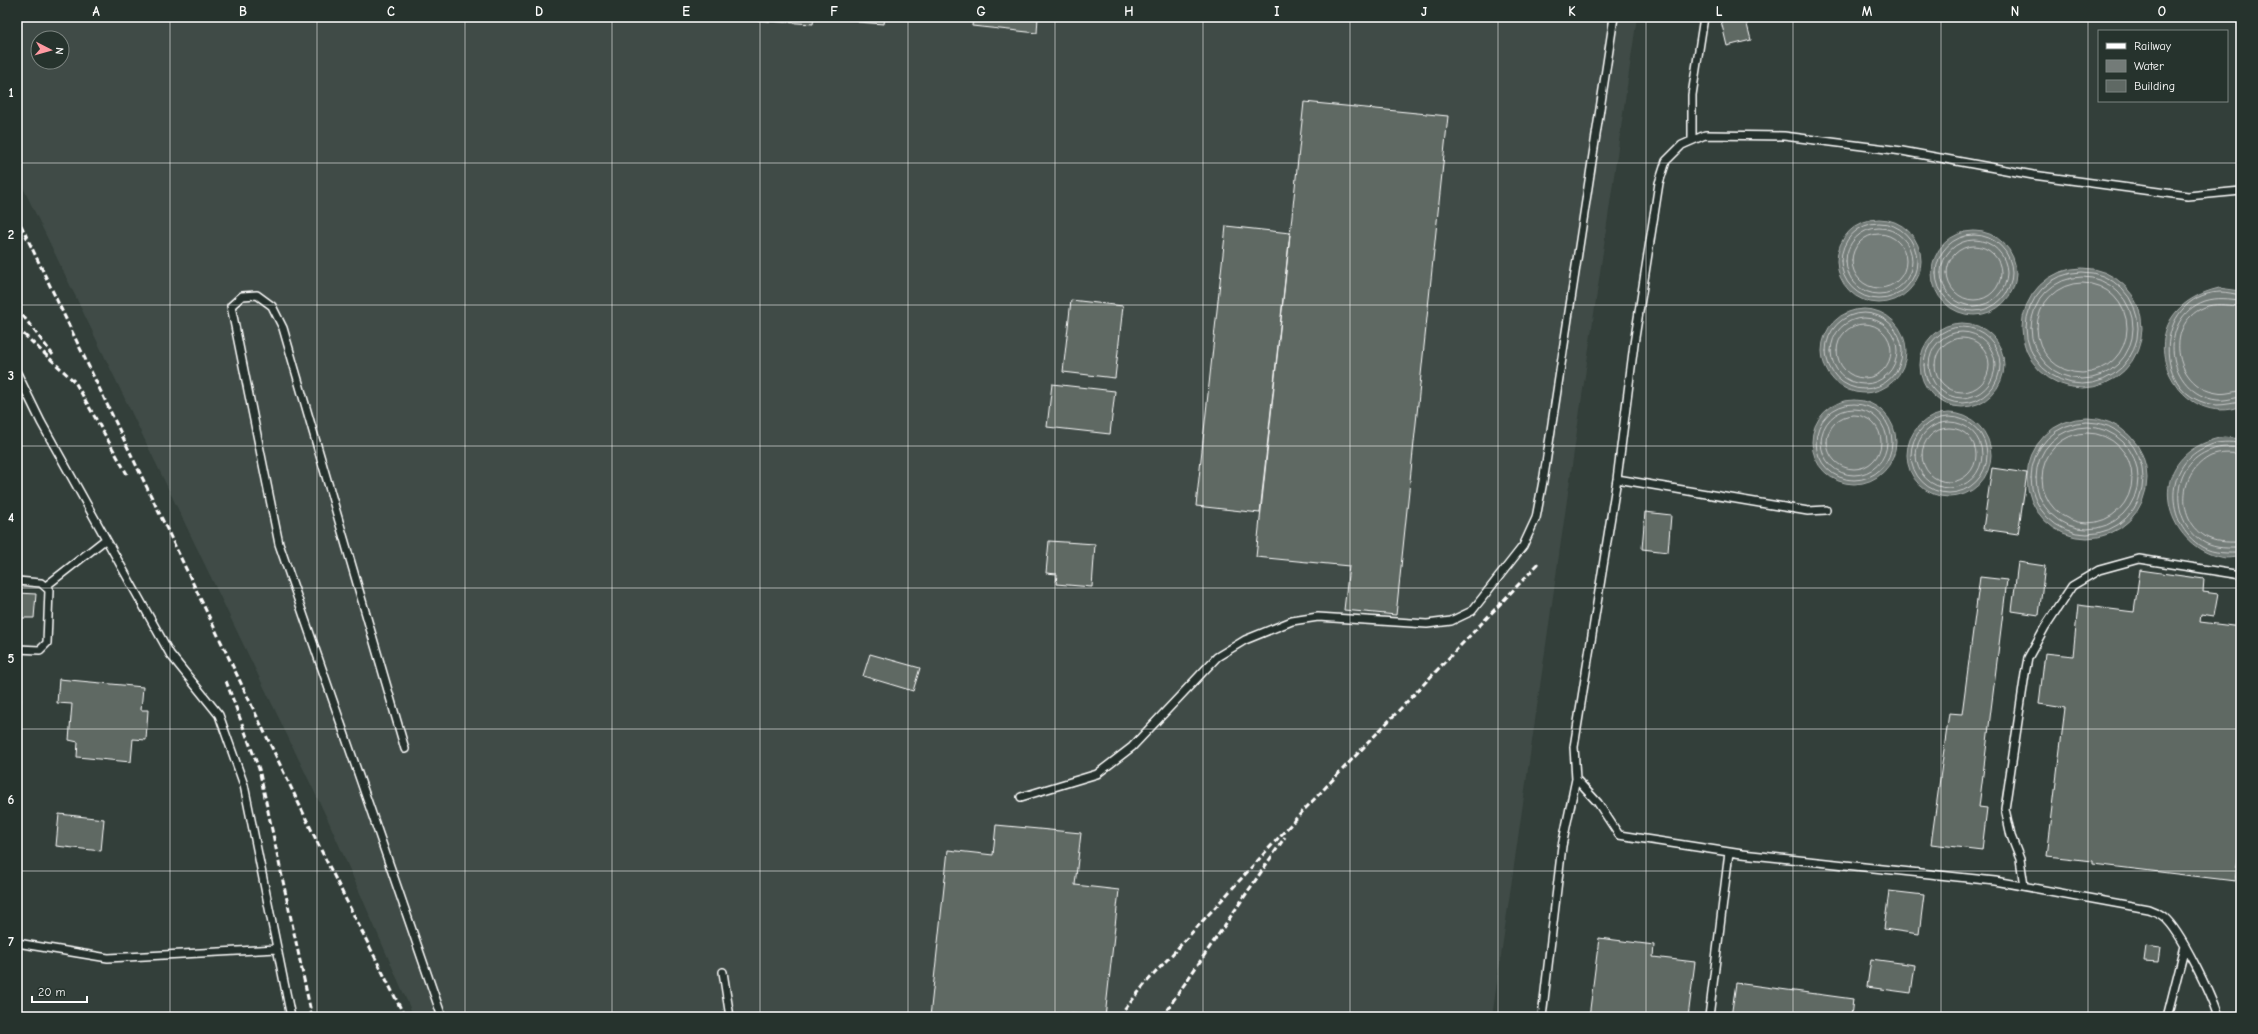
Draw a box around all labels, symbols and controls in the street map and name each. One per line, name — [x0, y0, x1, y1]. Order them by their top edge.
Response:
text: A — [92, 4, 100, 19]
text: B — [239, 4, 247, 19]
text: C — [387, 4, 395, 19]
text: D — [535, 4, 543, 19]
text: E — [682, 4, 690, 19]
text: F — [830, 4, 838, 19]
text: G — [976, 4, 986, 19]
text: H — [1124, 4, 1134, 19]
text: I — [1274, 4, 1280, 19]
text: J — [1421, 4, 1427, 19]
text: K — [1568, 4, 1576, 19]
text: L — [1716, 4, 1723, 19]
text: M — [1862, 4, 1873, 19]
text: N — [2011, 4, 2019, 19]
text: O — [2158, 4, 2166, 19]
north arrow — [30, 30, 70, 70]
legend — [2098, 30, 2228, 102]
text: Railway — [2134, 39, 2172, 53]
text: N — [53, 47, 66, 55]
text: Water — [2134, 59, 2164, 73]
text: Building — [2134, 79, 2175, 93]
text: 1 — [8, 85, 14, 100]
text: 2 — [8, 227, 14, 242]
text: 3 — [8, 368, 14, 383]
text: 4 — [8, 510, 14, 525]
text: 5 — [8, 651, 15, 666]
text: 6 — [8, 792, 15, 807]
text: 7 — [8, 934, 14, 949]
scale bar — [32, 978, 87, 1004]
text: 20 m — [38, 985, 66, 999]

